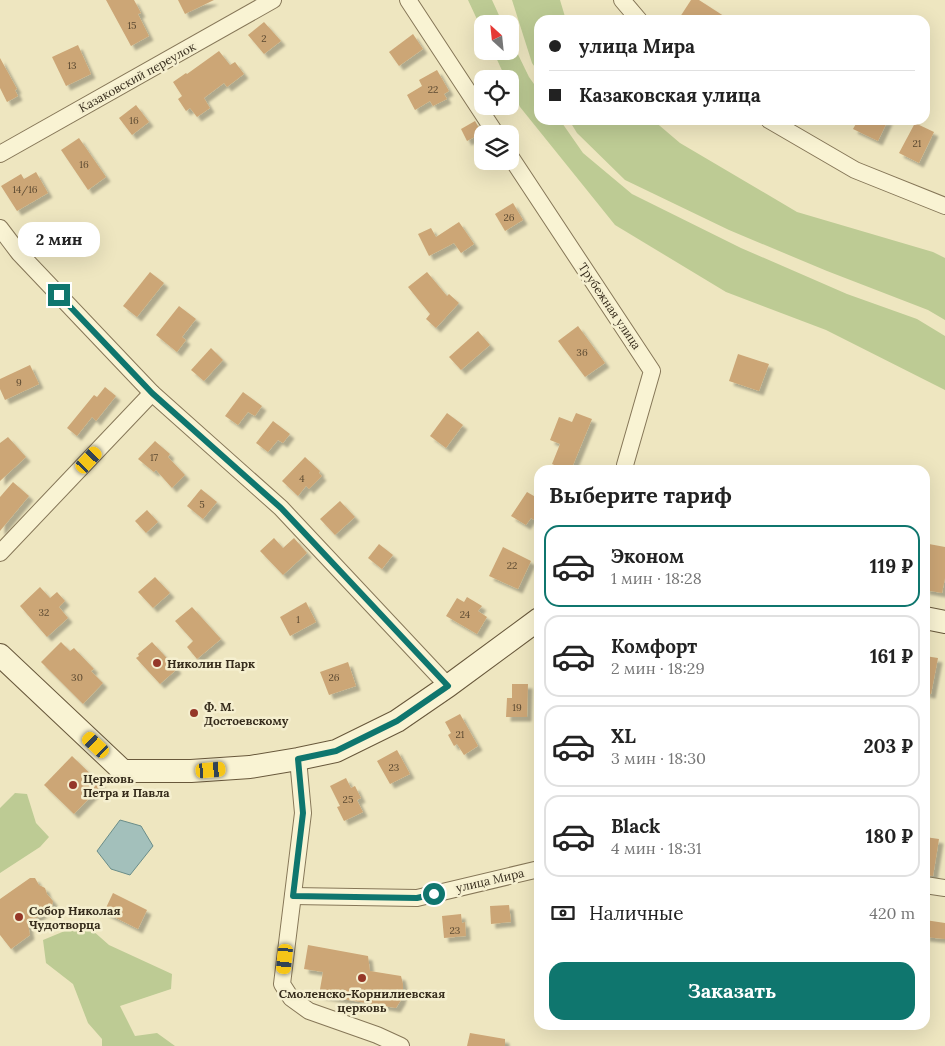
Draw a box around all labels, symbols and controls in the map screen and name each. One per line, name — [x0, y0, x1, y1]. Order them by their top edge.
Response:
north arrow — [474, 15, 519, 60]
map controls — [474, 15, 519, 170]
house number: 15 — [127, 19, 137, 32]
house number: 2 — [261, 32, 267, 45]
text: улица Мира — [579, 34, 695, 58]
street label: Казаковский переулок — [76, 38, 198, 115]
house number: 13 — [67, 59, 77, 72]
button: locate — [474, 70, 519, 115]
house number: 22 — [428, 83, 438, 96]
text: Казаковская улица — [579, 83, 761, 107]
house number: 16 — [129, 114, 139, 127]
button: layers — [474, 125, 519, 170]
house number: 21 — [912, 137, 922, 150]
house number: 16 — [79, 158, 89, 171]
house number: 14/16 — [12, 183, 38, 196]
house number: 26 — [503, 211, 515, 224]
callout: 2 мин — [18, 222, 100, 258]
text: 2 мин — [36, 229, 82, 249]
street label: Трубежная улица — [575, 260, 645, 352]
route end — [48, 284, 70, 306]
house number: 36 — [576, 346, 588, 359]
house number: 9 — [16, 376, 22, 389]
car — [73, 444, 104, 476]
house number: 17 — [150, 451, 159, 464]
house number: 4 — [299, 472, 305, 485]
text: Выберите тариф — [549, 481, 732, 509]
house number: 5 — [199, 498, 205, 511]
icon: car — [551, 544, 596, 589]
text: Эконом — [611, 544, 684, 568]
text: 119 ₽ — [870, 554, 913, 578]
house number: 22 — [507, 559, 517, 572]
text: 1 мин · 18:28 — [611, 568, 702, 588]
house number: 32 — [39, 606, 49, 619]
house number: 24 — [460, 608, 471, 621]
house number: 1 — [296, 613, 300, 626]
icon: car — [551, 634, 596, 679]
text: Комфорт — [611, 634, 697, 658]
text: 161 ₽ — [870, 644, 913, 668]
place label: Николин Парк — [167, 656, 255, 671]
marker: Николин Парк — [151, 657, 163, 669]
text: 2 мин · 18:29 — [611, 658, 705, 678]
house number: 30 — [71, 671, 83, 684]
house number: 26 — [328, 671, 340, 684]
place label: Ф. М. Достоевскому — [204, 699, 289, 728]
house number: 19 — [512, 701, 522, 714]
marker: Ф. М. Достоевскому — [188, 707, 200, 719]
icon: car — [551, 724, 596, 769]
text: XL — [611, 724, 636, 748]
house number: 21 — [455, 728, 465, 741]
car — [79, 729, 112, 761]
text: 203 ₽ — [863, 734, 913, 758]
text: 3 мин · 18:30 — [611, 748, 706, 768]
car — [195, 761, 226, 779]
house number: 23 — [389, 761, 400, 774]
place label: Церковь Петра и Павла — [83, 771, 170, 800]
marker: Церковь Петра и Павла — [67, 779, 79, 791]
house number: 25 — [343, 793, 353, 806]
icon: car — [551, 814, 596, 859]
text: Black — [611, 814, 660, 838]
text: 180 ₽ — [866, 824, 913, 848]
text: 4 мин · 18:31 — [611, 838, 702, 858]
street label: улица Мира — [454, 865, 526, 895]
route start — [423, 883, 445, 905]
icon: cash — [549, 899, 577, 927]
text: Наличные — [589, 901, 683, 925]
place label: Собор Николая Чудотворца — [29, 903, 121, 932]
text: 420 m — [869, 903, 915, 923]
marker: Собор Николая Чудотворца — [13, 911, 25, 923]
house number: 23 — [450, 924, 461, 937]
car — [275, 943, 294, 975]
button: Заказать — [549, 962, 915, 1020]
marker: Смоленско-Корнилиевская церковь — [356, 972, 368, 984]
place label: Смоленско-Корнилиевская церковь — [279, 986, 445, 1015]

